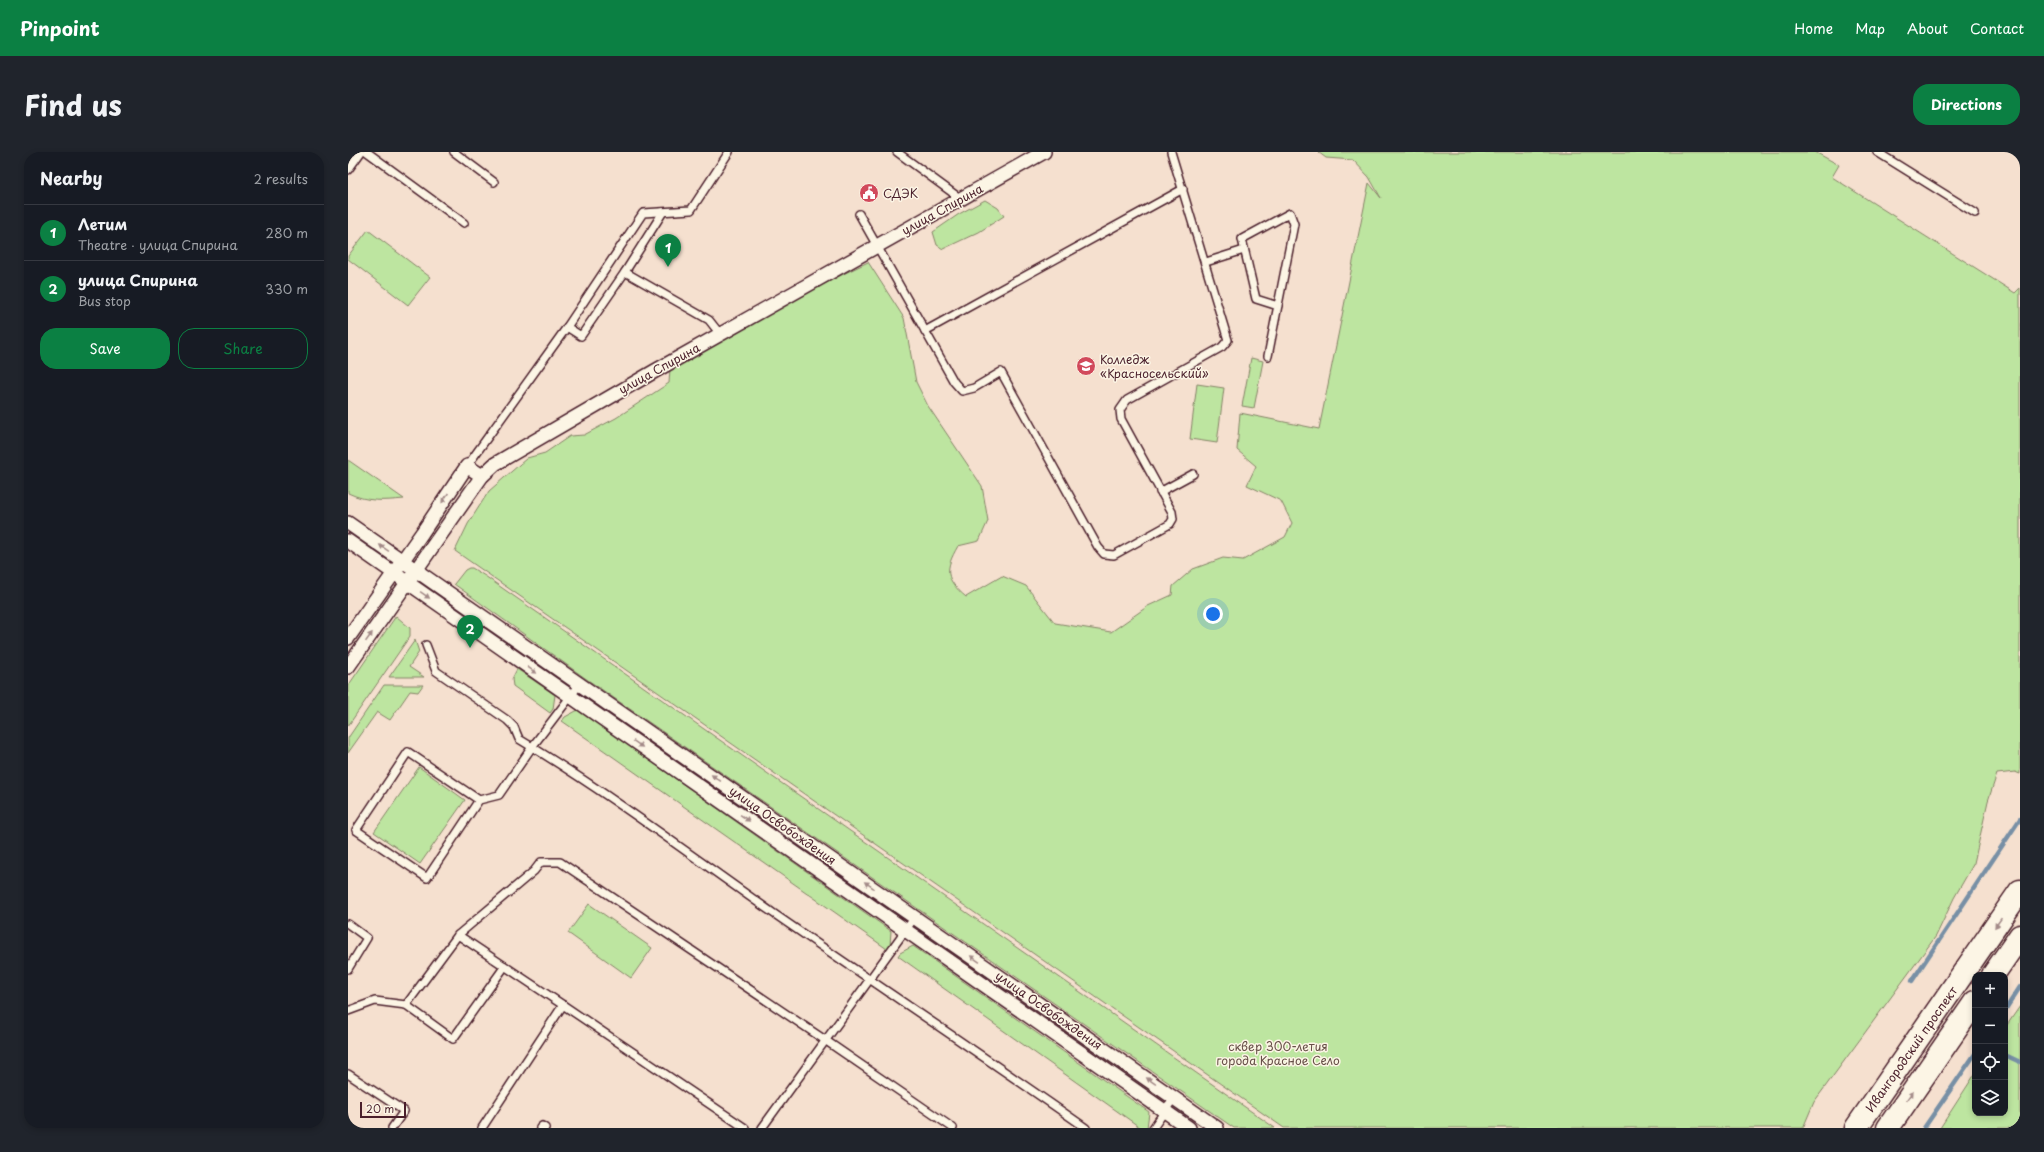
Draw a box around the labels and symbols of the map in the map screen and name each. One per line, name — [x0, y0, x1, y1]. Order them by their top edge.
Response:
street label: улица Спирина — [898, 179, 986, 239]
public building icon: СДЭК — [858, 182, 880, 204]
place label: СДЭК — [883, 184, 918, 202]
pin: 1 — [655, 234, 681, 267]
street label: улица Спирина — [615, 338, 703, 398]
place label: Колледж «Красносельский» — [1100, 350, 1209, 382]
school or university icon: Колледж «Красносельский» — [1075, 355, 1097, 377]
one-way arrow — [442, 493, 449, 504]
one-way arrow — [379, 544, 389, 552]
one-way arrow — [420, 591, 431, 599]
your location — [1203, 604, 1223, 624]
pin: 2 — [457, 615, 483, 648]
one-way arrow — [365, 632, 373, 642]
one-way arrow — [527, 666, 537, 674]
one-way arrow — [633, 740, 644, 748]
one-way arrow — [711, 774, 721, 782]
street label: улица Освобождения — [726, 781, 840, 869]
one-way arrow — [740, 814, 750, 822]
one-way arrow — [863, 881, 874, 889]
one-way arrow — [1994, 918, 2002, 928]
one-way arrow — [970, 955, 981, 963]
street label: улица Освобождения — [992, 966, 1106, 1054]
street label: Ивангородский проспект — [1861, 982, 1961, 1115]
park label: сквер 300-летия города Красное Село — [1216, 1037, 1340, 1069]
one-way arrow — [1145, 1077, 1156, 1085]
one-way arrow — [1906, 1091, 1914, 1101]
scale bar — [360, 1100, 406, 1119]

